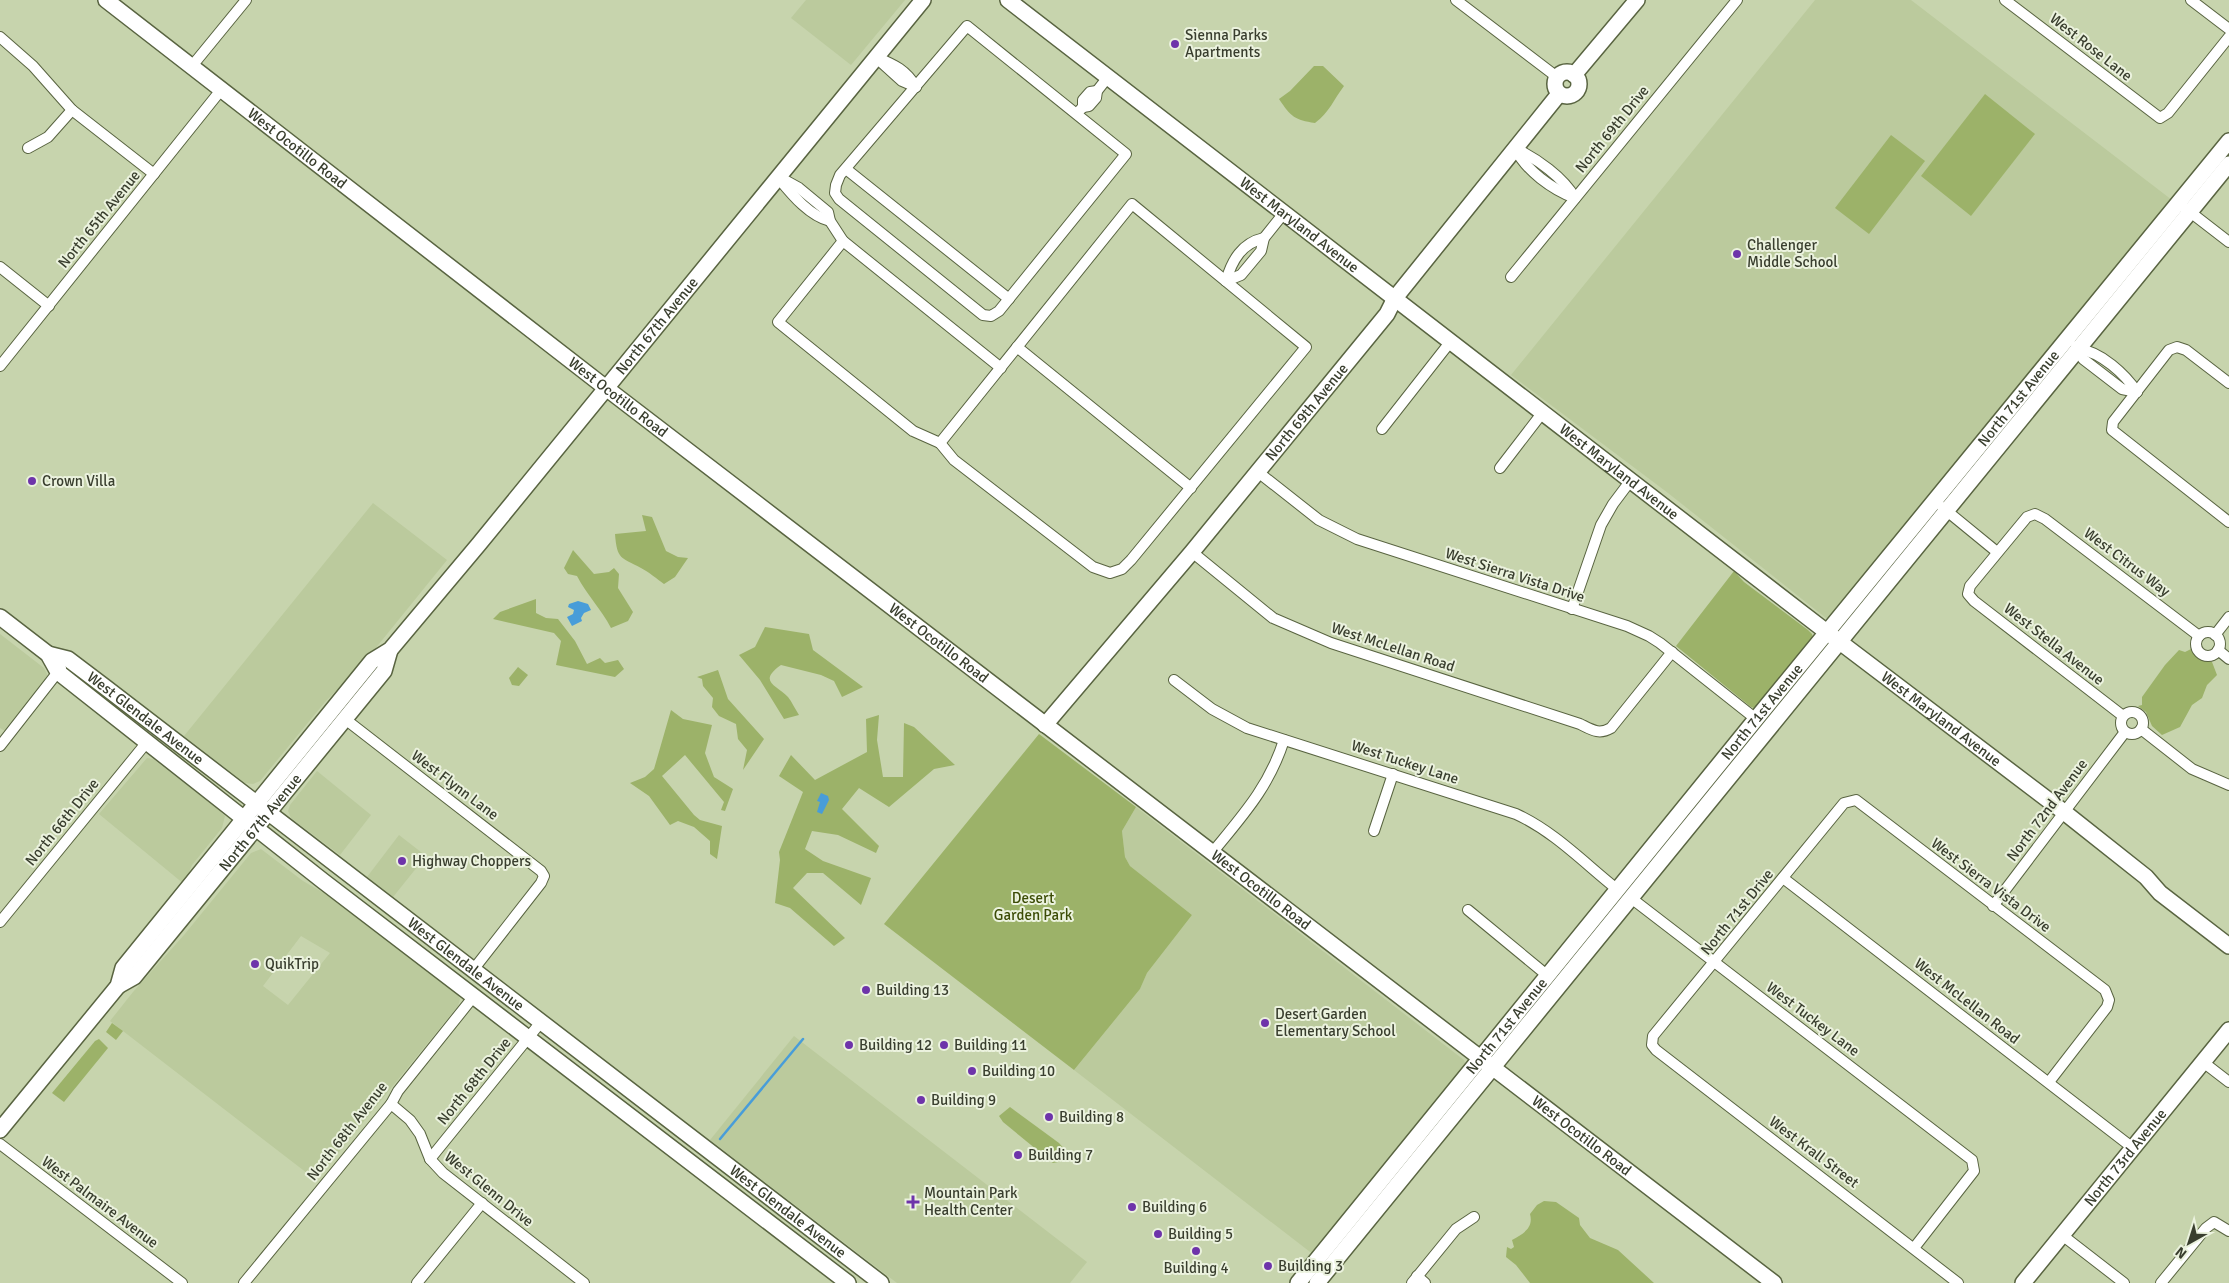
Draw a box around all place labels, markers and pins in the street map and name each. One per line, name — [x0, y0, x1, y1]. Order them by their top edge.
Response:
place label: Sienna Parks Apartments — [1185, 26, 1268, 61]
marker: Sienna Parks Apartments — [1169, 38, 1181, 50]
place label: Challenger Middle School — [1747, 236, 1838, 271]
marker: Challenger Middle School — [1731, 248, 1743, 260]
place label: Crown Villa — [42, 472, 115, 490]
marker: Crown Villa — [26, 475, 38, 487]
place label: Highway Choppers — [412, 852, 531, 870]
marker: Highway Choppers — [396, 855, 408, 867]
place label: QuikTrip — [265, 955, 319, 973]
marker: QuikTrip — [249, 958, 261, 970]
place label: Building 13 — [876, 981, 949, 999]
marker: Building 13 — [860, 984, 872, 996]
place label: Desert Garden Elementary School — [1275, 1005, 1396, 1040]
marker: Desert Garden Elementary School — [1259, 1017, 1271, 1029]
place label: Building 12 — [859, 1036, 932, 1054]
place label: Building 11 — [954, 1036, 1027, 1054]
marker: Building 12 — [843, 1039, 855, 1051]
marker: Building 11 — [938, 1039, 950, 1051]
place label: Building 10 — [982, 1062, 1055, 1080]
marker: Building 10 — [966, 1065, 978, 1077]
place label: Building 9 — [931, 1091, 996, 1109]
marker: Building 9 — [915, 1094, 927, 1106]
place label: Building 8 — [1059, 1108, 1124, 1126]
marker: Building 8 — [1043, 1111, 1055, 1123]
place label: Building 7 — [1028, 1146, 1093, 1164]
marker: Building 7 — [1012, 1149, 1024, 1161]
place label: Mountain Park Health Center — [924, 1184, 1018, 1219]
marker: Mountain Park Health Center — [906, 1195, 920, 1209]
place label: Building 6 — [1142, 1198, 1207, 1216]
marker: Building 6 — [1126, 1201, 1138, 1213]
place label: Building 5 — [1168, 1225, 1233, 1243]
marker: Building 5 — [1152, 1228, 1164, 1240]
marker: Building 4 — [1190, 1245, 1202, 1257]
place label: Building 3 — [1278, 1257, 1343, 1275]
place label: Building 4 — [1163, 1259, 1229, 1277]
marker: Building 3 — [1262, 1260, 1274, 1272]

